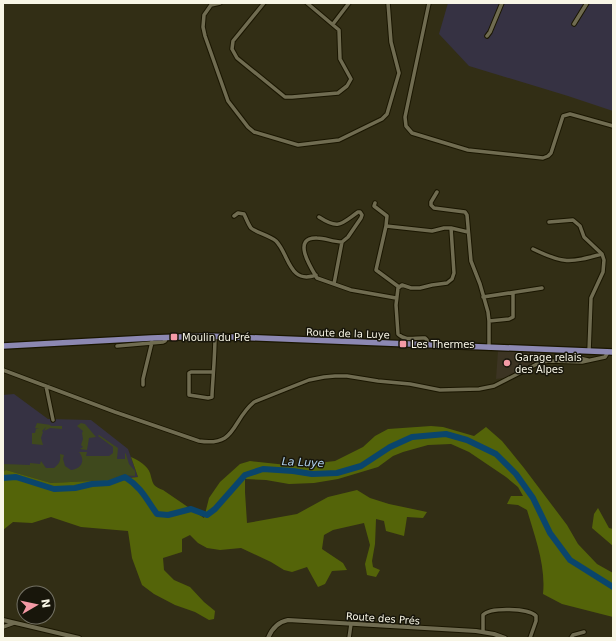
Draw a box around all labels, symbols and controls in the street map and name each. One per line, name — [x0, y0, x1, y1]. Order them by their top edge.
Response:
street label: Route de la Luye — [306, 327, 390, 340]
marker: Moulin du Pré — [169, 332, 179, 342]
place label: Moulin du Pré — [182, 332, 250, 343]
marker: Les Thermes — [398, 339, 408, 349]
place label: Les Thermes — [411, 339, 475, 350]
place label: Garage relais des Alpes — [515, 352, 582, 375]
marker: Garage relais des Alpes — [502, 358, 512, 368]
water label: La Luye — [281, 455, 325, 470]
north arrow — [16, 585, 56, 625]
text: N — [38, 598, 53, 609]
street label: Route des Prés — [346, 610, 420, 627]

